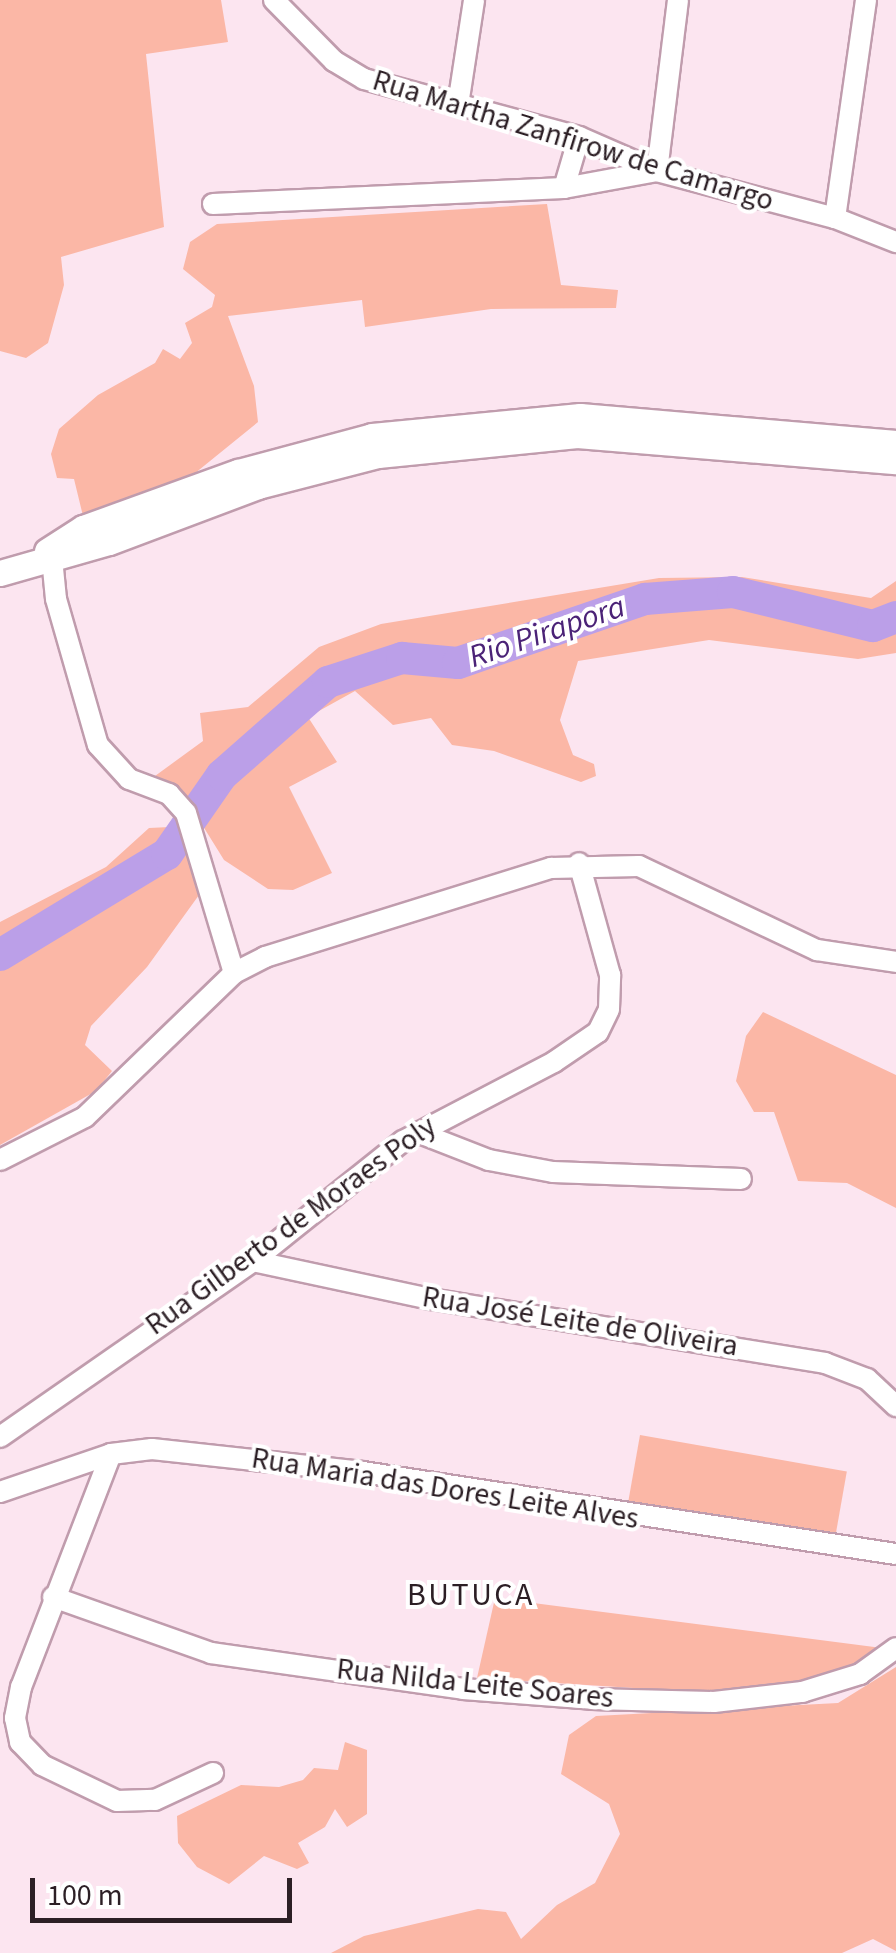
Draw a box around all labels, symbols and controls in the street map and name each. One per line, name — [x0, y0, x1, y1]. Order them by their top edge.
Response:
street label: Rua Martha Zanfirow de Camargo — [368, 63, 778, 219]
water label: Rio Pirapora — [464, 587, 630, 677]
street label: Rua Gilberto de Moraes Poly — [139, 1109, 443, 1343]
street label: Rua José Leite de Oliveira — [420, 1279, 740, 1365]
street label: Rua Maria das Dores Leite Alves — [249, 1441, 641, 1537]
district label: BUTUCA — [407, 1576, 535, 1614]
street label: Rua Nilda Leite Soares — [335, 1652, 615, 1716]
scale bar — [35, 1858, 298, 1920]
text: 100 m — [47, 1874, 123, 1917]

